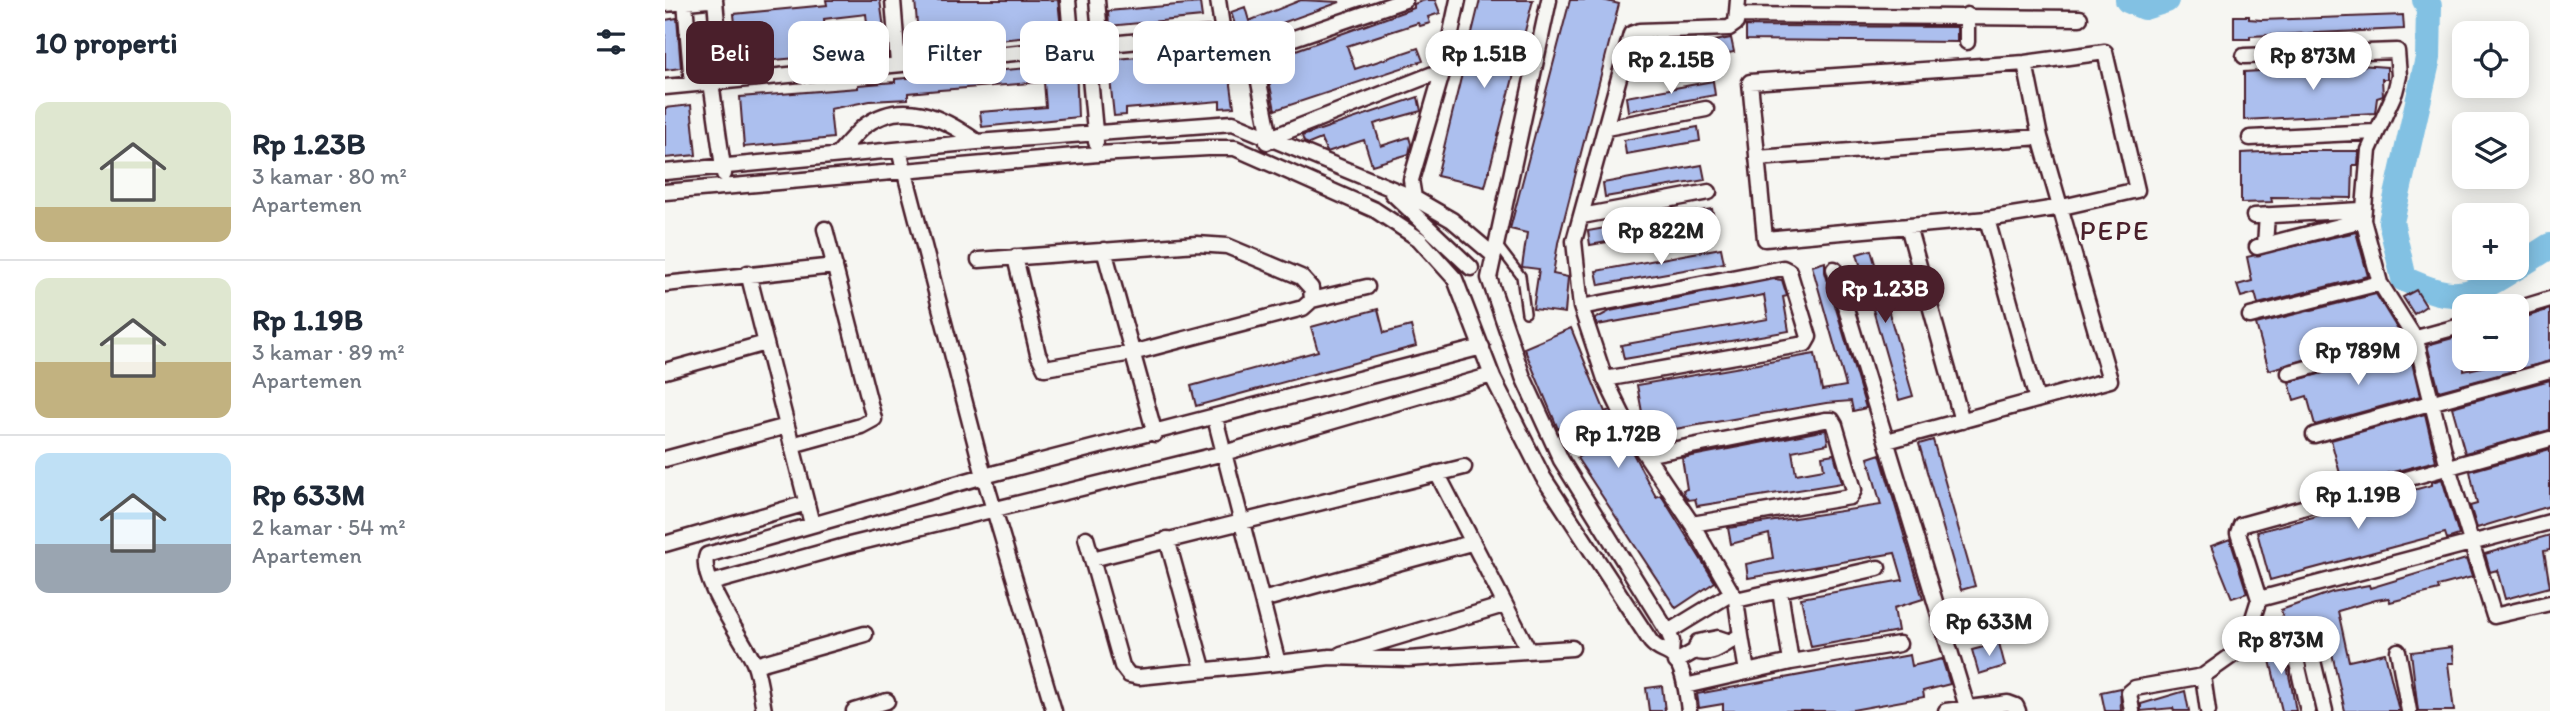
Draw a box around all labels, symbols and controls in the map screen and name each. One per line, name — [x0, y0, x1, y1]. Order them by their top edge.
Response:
chip: Beli — [686, 21, 774, 84]
chip: Sewa — [788, 21, 889, 84]
chip: Filter — [903, 21, 1006, 84]
chip: Baru — [1020, 21, 1119, 84]
chip: Apartemen — [1133, 21, 1295, 84]
map controls — [2452, 21, 2529, 371]
button: locate — [2452, 21, 2529, 98]
icon: filters — [592, 23, 630, 61]
text: 10 properti — [35, 24, 178, 61]
pin: Rp 1.51B — [1412, 31, 1556, 90]
pin: Rp 873M — [2248, 32, 2378, 92]
pin: Rp 2.15B — [1599, 36, 1743, 96]
text: Rp 1.51B — [1441, 39, 1527, 67]
text: Rp 873M — [2270, 41, 2356, 69]
text: Rp 2.15B — [1628, 45, 1714, 73]
button: layers — [2452, 112, 2529, 189]
text: Rp 1.23B — [252, 125, 366, 162]
icon: home — [91, 130, 175, 214]
text: 3 kamar · 80 m² — [252, 162, 407, 190]
text: Apartemen — [252, 190, 362, 218]
button: + — [2452, 203, 2529, 280]
pin: Rp 822M — [1596, 208, 1726, 267]
district label: PEPE — [2080, 213, 2150, 247]
text: Rp 822M — [1618, 216, 1704, 244]
pin: Rp 1.23B — [1813, 266, 1957, 325]
text: Rp 1.23B — [1841, 274, 1929, 302]
button: − — [2452, 294, 2529, 371]
text: Rp 1.19B — [252, 301, 363, 338]
icon: home — [91, 306, 175, 390]
pin: Rp 789M — [2293, 328, 2423, 387]
text: Rp 789M — [2315, 336, 2401, 364]
text: 3 kamar · 89 m² — [252, 338, 405, 366]
text: Apartemen — [252, 366, 362, 394]
pin: Rp 1.72B — [1546, 410, 1690, 470]
text: Rp 1.72B — [1575, 419, 1661, 447]
pin: Rp 1.19B — [2286, 472, 2430, 531]
text: Rp 633M — [252, 476, 366, 513]
text: Rp 1.19B — [2315, 480, 2401, 508]
icon: home — [91, 481, 175, 565]
text: 2 kamar · 54 m² — [252, 513, 406, 541]
text: Apartemen — [252, 541, 362, 569]
pin: Rp 633M — [1924, 598, 2054, 658]
text: Rp 633M — [1945, 607, 2033, 635]
pin: Rp 873M — [2216, 616, 2346, 676]
text: Rp 873M — [2238, 625, 2324, 653]

